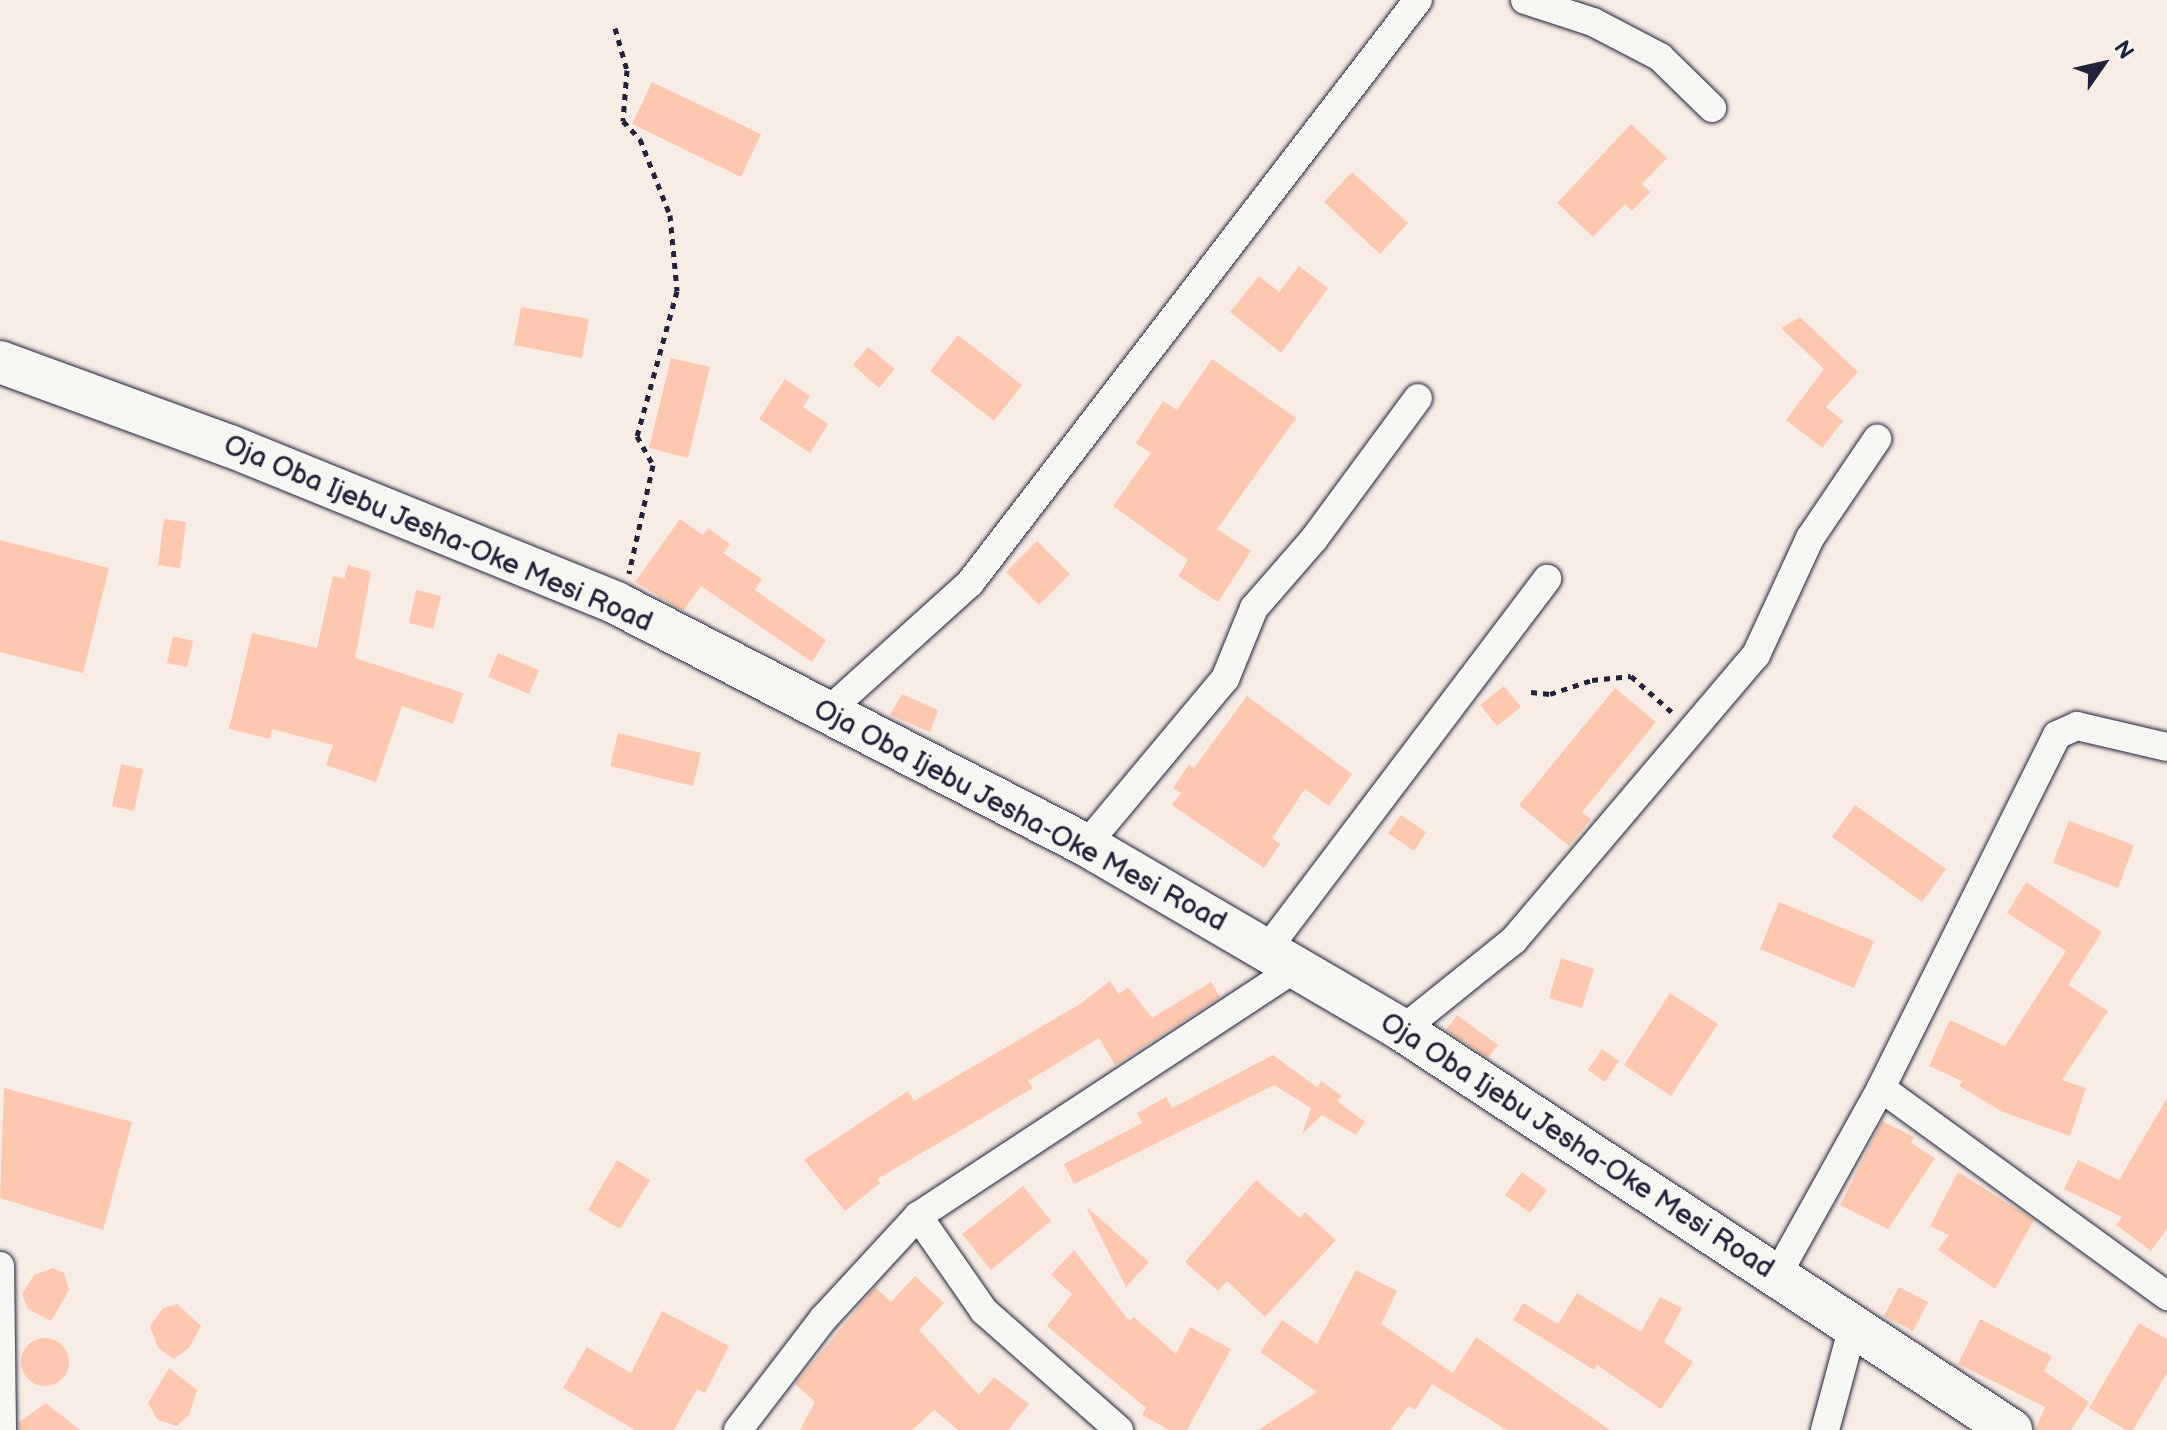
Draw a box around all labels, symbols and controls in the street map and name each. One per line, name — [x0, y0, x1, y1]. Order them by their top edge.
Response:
north arrow — [2063, 24, 2143, 104]
text: N — [2107, 36, 2139, 65]
street label: Oja Oba Ijebu Jesha-Oke Mesi Road — [218, 428, 658, 640]
street label: Oja Oba Ijebu Jesha-Oke Mesi Road — [807, 692, 1233, 940]
street label: Oja Oba Ijebu Jesha-Oke Mesi Road — [1373, 1006, 1781, 1286]

